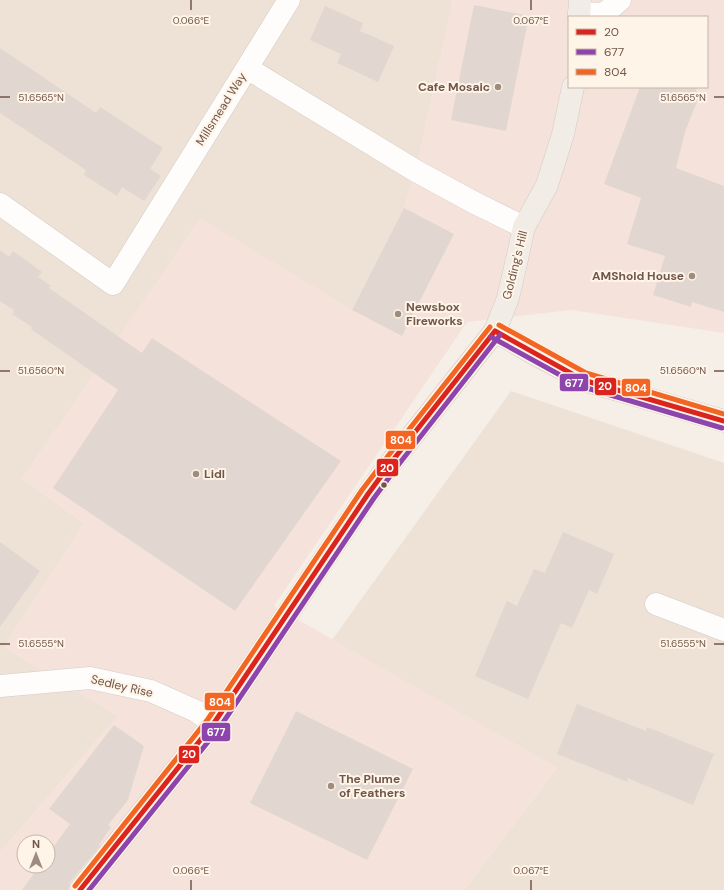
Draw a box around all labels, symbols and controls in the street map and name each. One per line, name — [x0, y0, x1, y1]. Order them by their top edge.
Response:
text: 0.066°E — [173, 14, 210, 27]
text: 0.067°E — [513, 14, 549, 27]
legend — [568, 16, 708, 88]
text: 20 — [604, 24, 619, 40]
text: 677 — [604, 44, 624, 60]
text: 804 — [604, 64, 627, 80]
street label: Millsmead Way — [192, 69, 250, 148]
place label: Cafe Mosaic — [418, 79, 490, 95]
marker: Cafe Mosaic — [493, 82, 503, 92]
text: 51.6565°N — [18, 91, 64, 104]
text: 51.6565°N — [660, 91, 706, 104]
street label: Golding's Hill — [499, 229, 531, 301]
place label: AMShold House — [592, 268, 684, 284]
marker: AMShold House — [687, 271, 697, 281]
place label: Newsbox Fireworks — [406, 299, 463, 329]
marker: Newsbox Fireworks — [393, 309, 403, 319]
text: 51.6560°N — [18, 364, 64, 377]
text: 51.6560°N — [660, 364, 706, 377]
line badge: 677 — [559, 373, 589, 392]
text: 677 — [565, 376, 583, 390]
line badge: 20 — [594, 377, 617, 396]
line badge: 804 — [621, 378, 651, 397]
text: 20 — [598, 379, 612, 393]
text: 804 — [625, 381, 647, 395]
line badge: 804 — [385, 430, 416, 450]
text: 804 — [390, 433, 412, 447]
line badge: 20 — [376, 458, 399, 477]
text: 20 — [380, 461, 394, 475]
place label: Lidl — [204, 466, 225, 482]
marker: Lidl — [191, 469, 201, 479]
unlabelled marker — [379, 480, 389, 490]
text: 51.6555°N — [18, 637, 64, 650]
text: 51.6555°N — [660, 637, 706, 650]
street label: Sedley Rise — [89, 671, 155, 701]
line badge: 804 — [204, 692, 235, 711]
text: 804 — [209, 695, 231, 709]
line badge: 677 — [201, 722, 231, 742]
text: 677 — [207, 725, 225, 739]
line badge: 20 — [178, 745, 200, 764]
text: 20 — [182, 747, 196, 761]
place label: The Plume of Feathers — [339, 771, 405, 801]
marker: The Plume of Feathers — [326, 781, 336, 791]
north arrow — [16, 834, 56, 874]
text: N — [32, 837, 40, 851]
text: 0.066°E — [173, 864, 210, 877]
text: 0.067°E — [513, 864, 549, 877]

